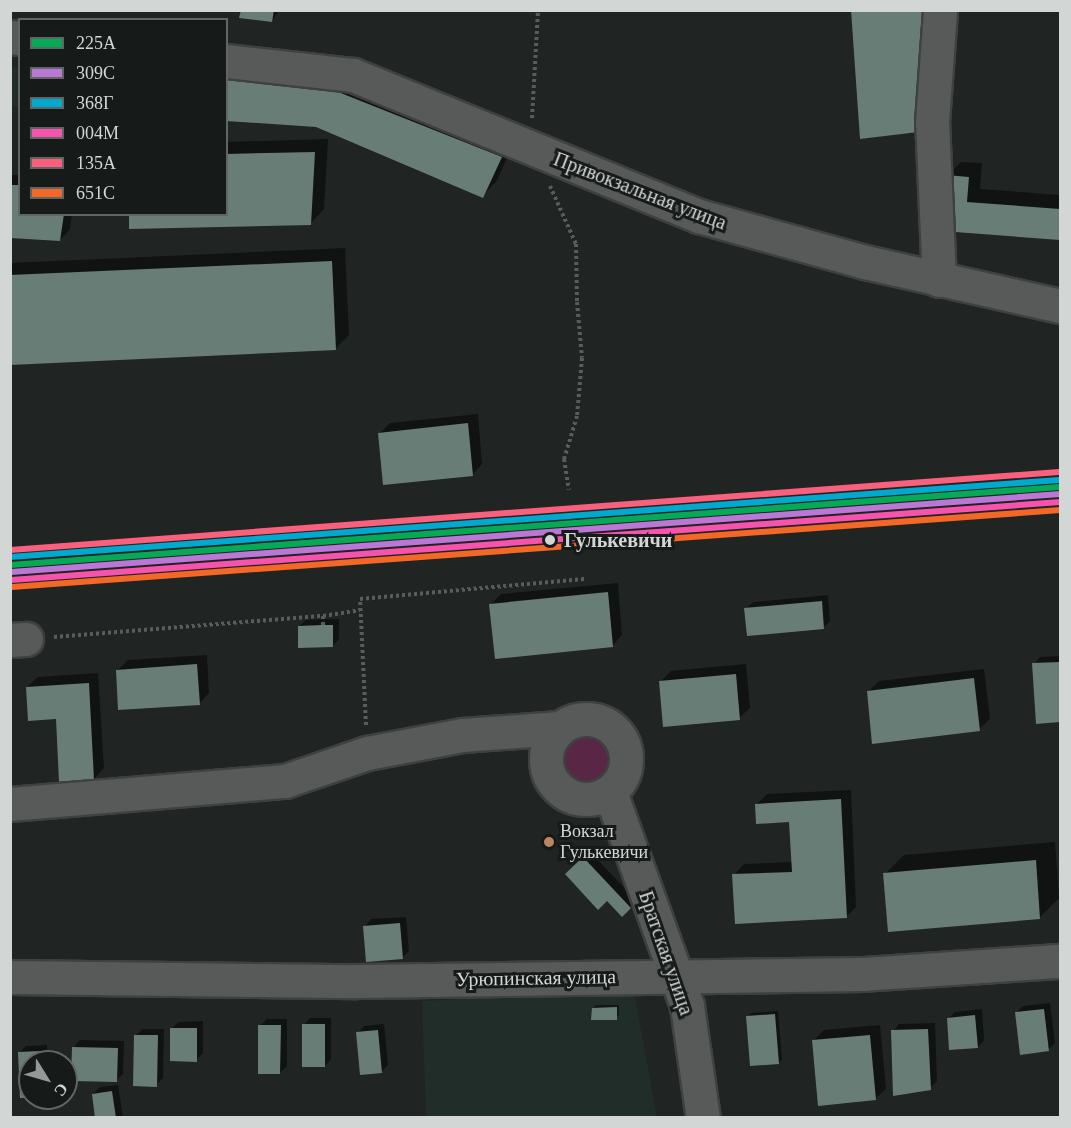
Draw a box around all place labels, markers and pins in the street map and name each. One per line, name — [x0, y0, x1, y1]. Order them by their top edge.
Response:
place label: Гулькевичи — [564, 528, 672, 552]
marker: Гулькевичи — [541, 531, 559, 549]
place label: Вокзал Гулькевичи — [560, 821, 648, 864]
marker: Вокзал Гулькевичи — [543, 836, 555, 848]

